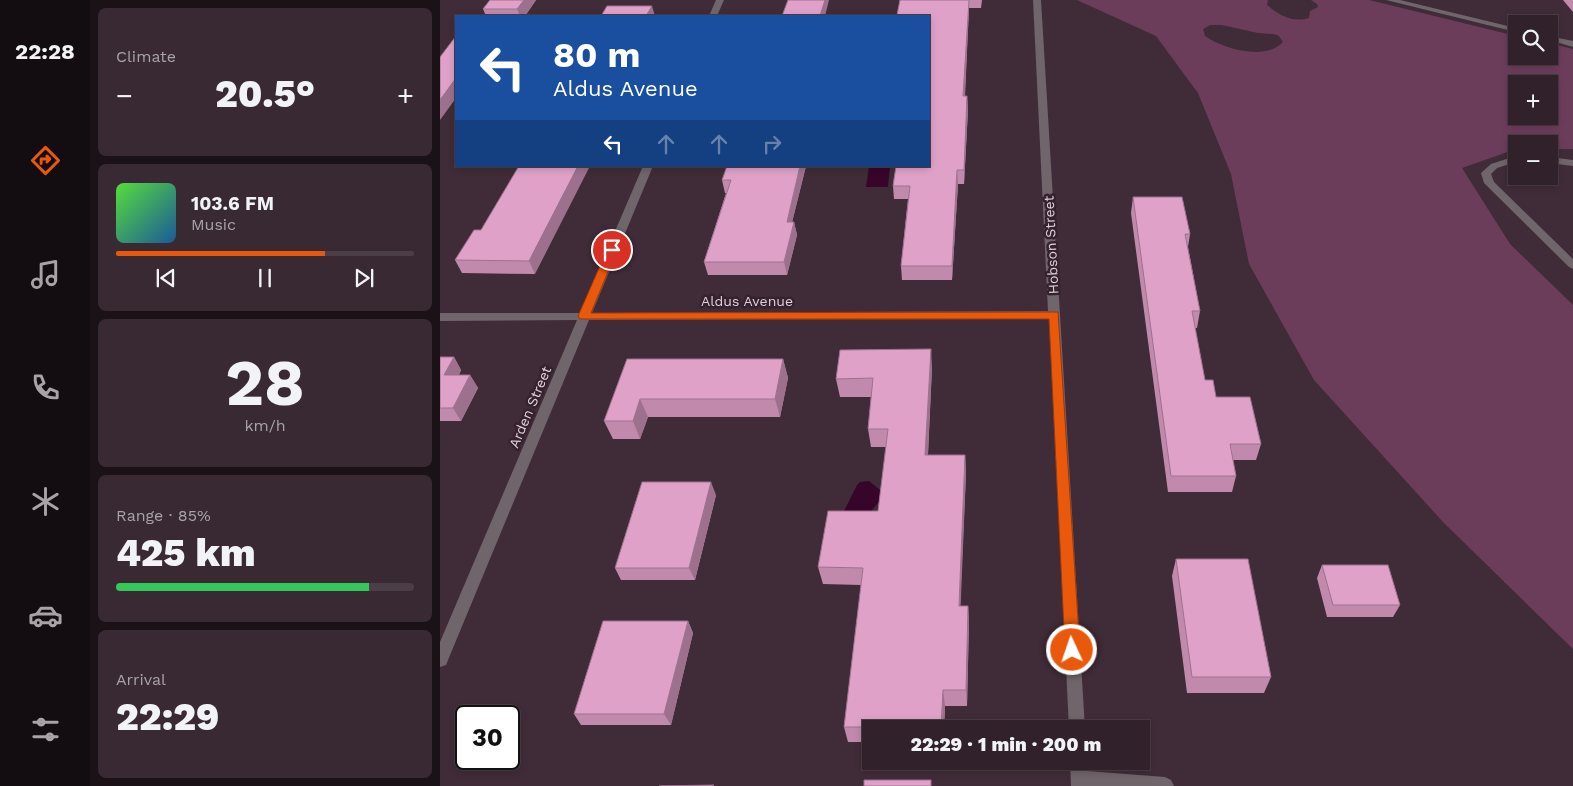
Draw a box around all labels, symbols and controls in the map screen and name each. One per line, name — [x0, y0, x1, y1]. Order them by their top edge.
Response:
map controls — [1508, 15, 1558, 185]
button: search — [1508, 15, 1558, 65]
text: 80 m — [553, 34, 640, 76]
icon: left — [470, 35, 535, 100]
text: 22:28 — [15, 39, 75, 64]
text: Climate — [116, 47, 176, 66]
text: 20.5° — [215, 72, 315, 116]
button: + — [1508, 75, 1558, 125]
text: Aldus Avenue — [553, 76, 698, 101]
text: − — [116, 79, 133, 112]
text: + — [397, 79, 414, 112]
icon: left — [599, 130, 627, 158]
icon: ahead — [652, 130, 680, 158]
icon: ahead — [705, 130, 733, 158]
icon: right — [758, 130, 786, 158]
button: − — [1508, 135, 1558, 185]
icon: directions — [28, 143, 63, 178]
text: 103.6 FM — [191, 192, 274, 215]
street label: Hobson Street — [1040, 195, 1062, 295]
text: Music — [191, 215, 236, 234]
pin — [591, 229, 633, 271]
icon: arrive — [598, 236, 626, 264]
icon: music — [28, 257, 63, 292]
icon: previous — [152, 264, 180, 292]
icon: pause — [251, 264, 279, 292]
icon: next — [350, 264, 378, 292]
street label: Aldus Avenue — [701, 293, 793, 309]
text: 28 — [225, 345, 305, 421]
street label: Arden Street — [506, 364, 554, 450]
icon: phone — [28, 370, 63, 405]
text: km/h — [244, 416, 286, 435]
icon: climate — [28, 484, 63, 519]
text: Range · 85% — [116, 506, 211, 525]
text: 425 km — [116, 531, 256, 575]
icon: car — [28, 598, 63, 633]
position arrow — [1045, 623, 1097, 675]
text: Arrival — [116, 670, 166, 689]
text: 22:29 — [116, 695, 219, 739]
speed limit sign: 30 — [455, 705, 520, 770]
icon: filters — [28, 712, 63, 747]
text: 22:29 · 1 min · 200 m — [911, 733, 1101, 756]

